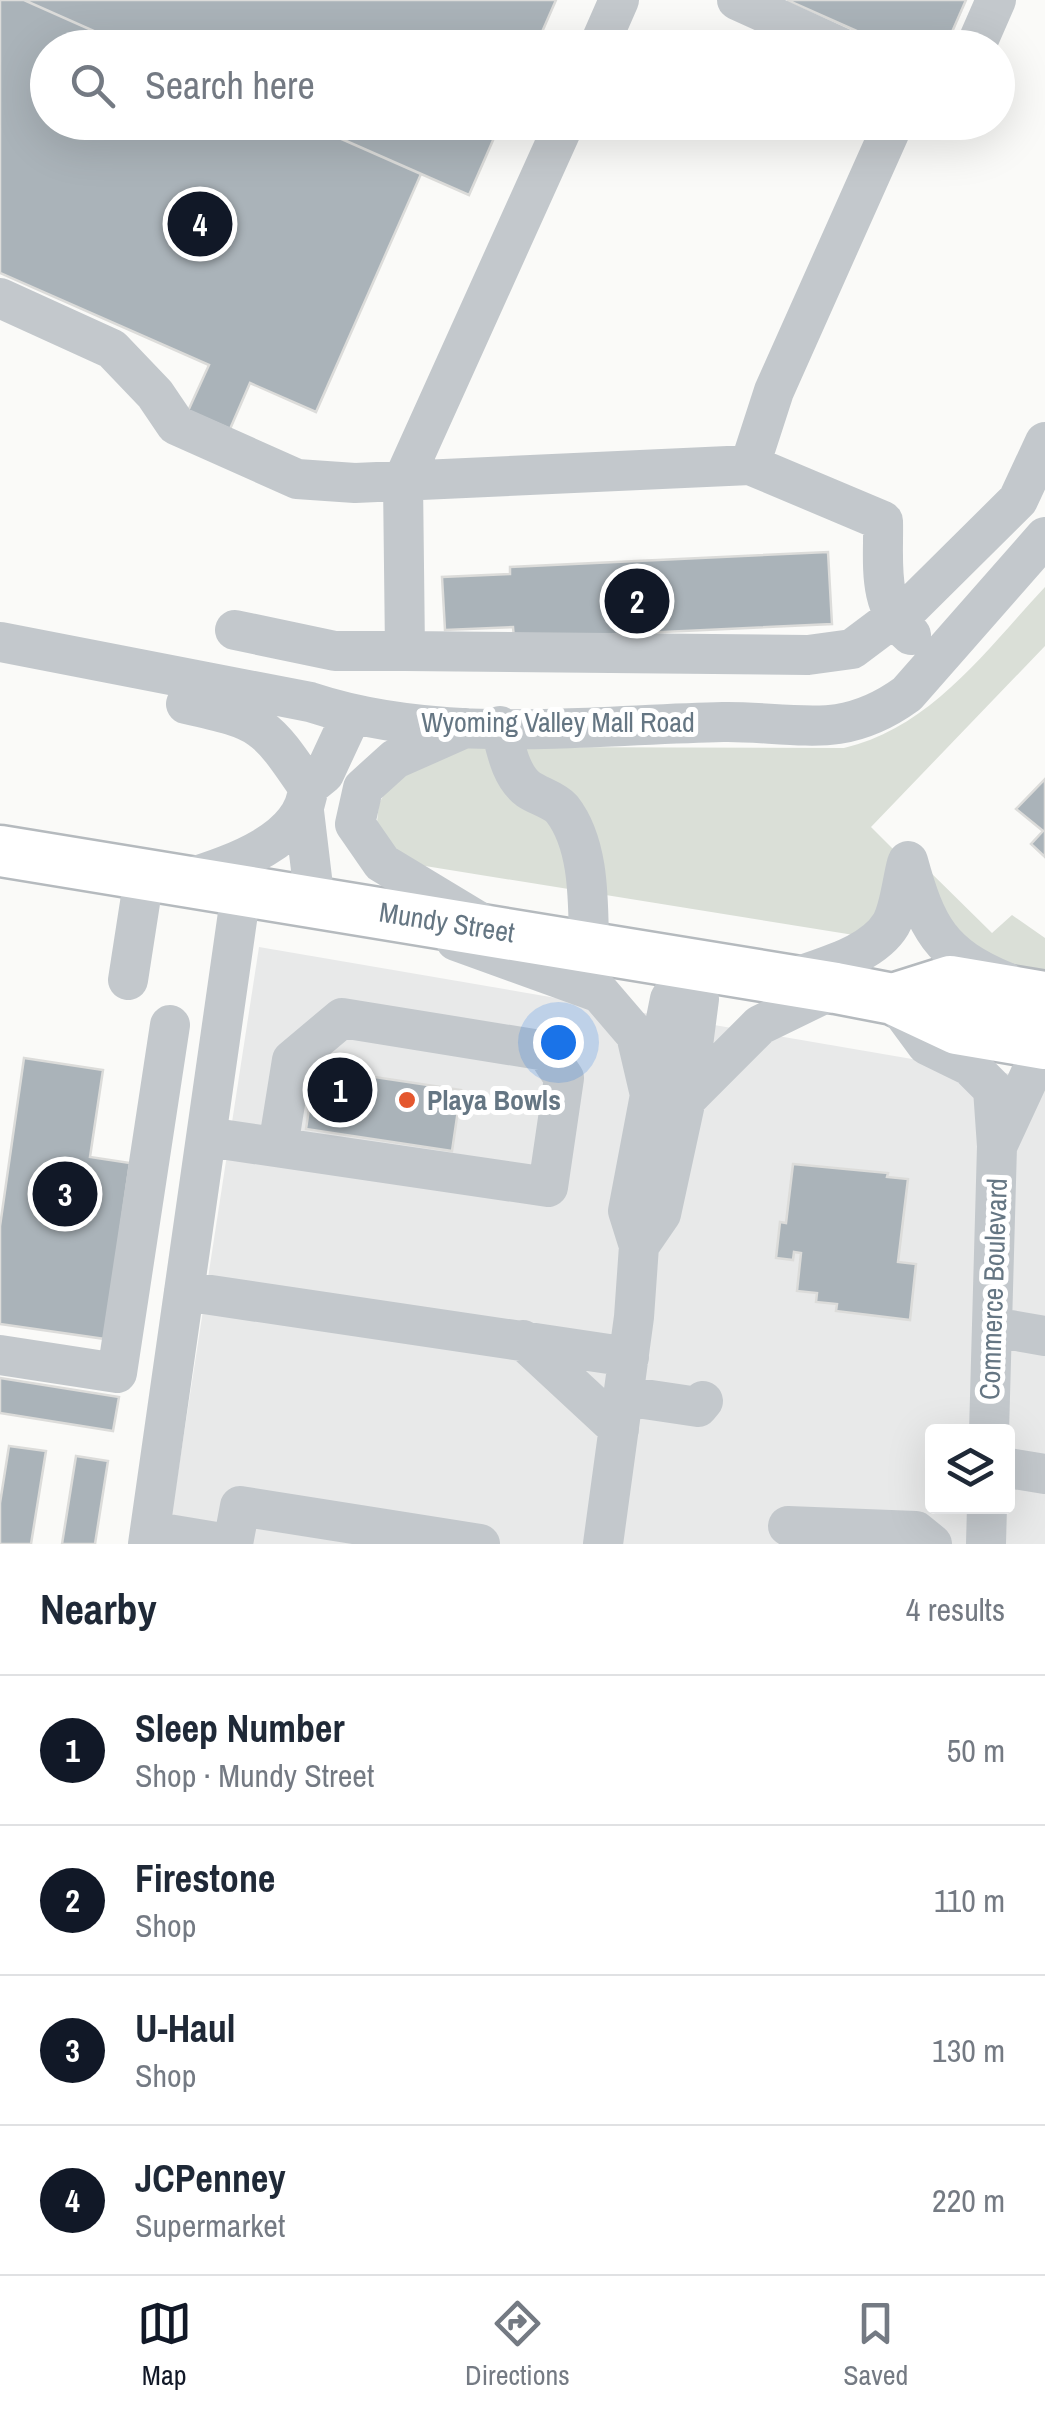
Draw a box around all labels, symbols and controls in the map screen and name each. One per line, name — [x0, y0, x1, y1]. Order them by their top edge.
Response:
search box — [30, 30, 1015, 140]
icon: search — [65, 58, 120, 113]
text: Search here — [145, 60, 315, 111]
pin: 4 — [168, 186, 232, 262]
pin: 2 — [604, 564, 670, 638]
street label: Wyoming Valley Mall Road — [421, 703, 695, 741]
street label: Mundy Street — [377, 893, 517, 951]
your location — [533, 1017, 584, 1068]
pin: 1 — [308, 1052, 372, 1128]
place label: Playa Bowls — [427, 1081, 561, 1119]
marker: Playa Bowls — [396, 1089, 418, 1111]
pin: 3 — [32, 1156, 98, 1232]
street label: Commerce Boulevard — [970, 1177, 1016, 1401]
map controls — [925, 1424, 1015, 1514]
button: layers — [925, 1424, 1015, 1514]
text: Nearby — [40, 1581, 157, 1637]
text: 4 results — [906, 1588, 1005, 1631]
text: Sleep Number — [135, 1703, 345, 1754]
text: 1 — [65, 1729, 80, 1772]
text: 50 m — [947, 1729, 1005, 1772]
text: Shop · Mundy Street — [135, 1754, 374, 1797]
text: Firestone — [135, 1853, 275, 1904]
text: 2 — [65, 1879, 80, 1922]
text: 110 m — [934, 1879, 1005, 1922]
text: Shop — [135, 1904, 196, 1947]
text: U-Haul — [135, 2003, 235, 2054]
text: 3 — [65, 2029, 80, 2072]
text: 130 m — [932, 2029, 1005, 2072]
text: Shop — [135, 2054, 196, 2097]
text: JCPenney — [135, 2153, 286, 2204]
text: 4 — [65, 2179, 80, 2222]
text: 220 m — [932, 2179, 1005, 2222]
text: Supermarket — [135, 2204, 285, 2247]
tab: Map — [137, 2296, 192, 2394]
tab: Directions — [465, 2296, 570, 2394]
tab: Saved — [843, 2296, 908, 2394]

